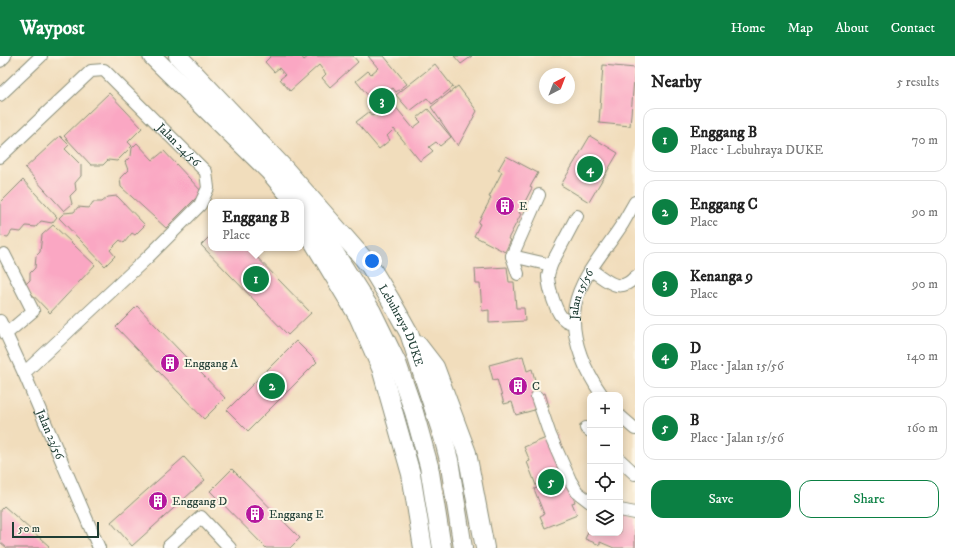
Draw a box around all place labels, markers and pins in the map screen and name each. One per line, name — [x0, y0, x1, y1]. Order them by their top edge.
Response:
pin: 3 — [369, 86, 395, 116]
pin: 4 — [577, 154, 603, 184]
building icon: E — [494, 195, 516, 217]
place label: E — [519, 199, 528, 214]
pin: 1 — [243, 264, 269, 294]
building icon: Enggang A — [159, 352, 181, 374]
place label: Enggang A — [184, 356, 238, 371]
pin: 2 — [259, 371, 285, 401]
building icon: C — [507, 375, 529, 397]
place label: C — [532, 379, 540, 394]
pin: 5 — [538, 467, 564, 497]
building icon: Enggang D — [147, 490, 169, 512]
place label: Enggang D — [172, 494, 227, 509]
building icon: Enggang E — [244, 503, 266, 525]
place label: Enggang E — [269, 507, 324, 522]

